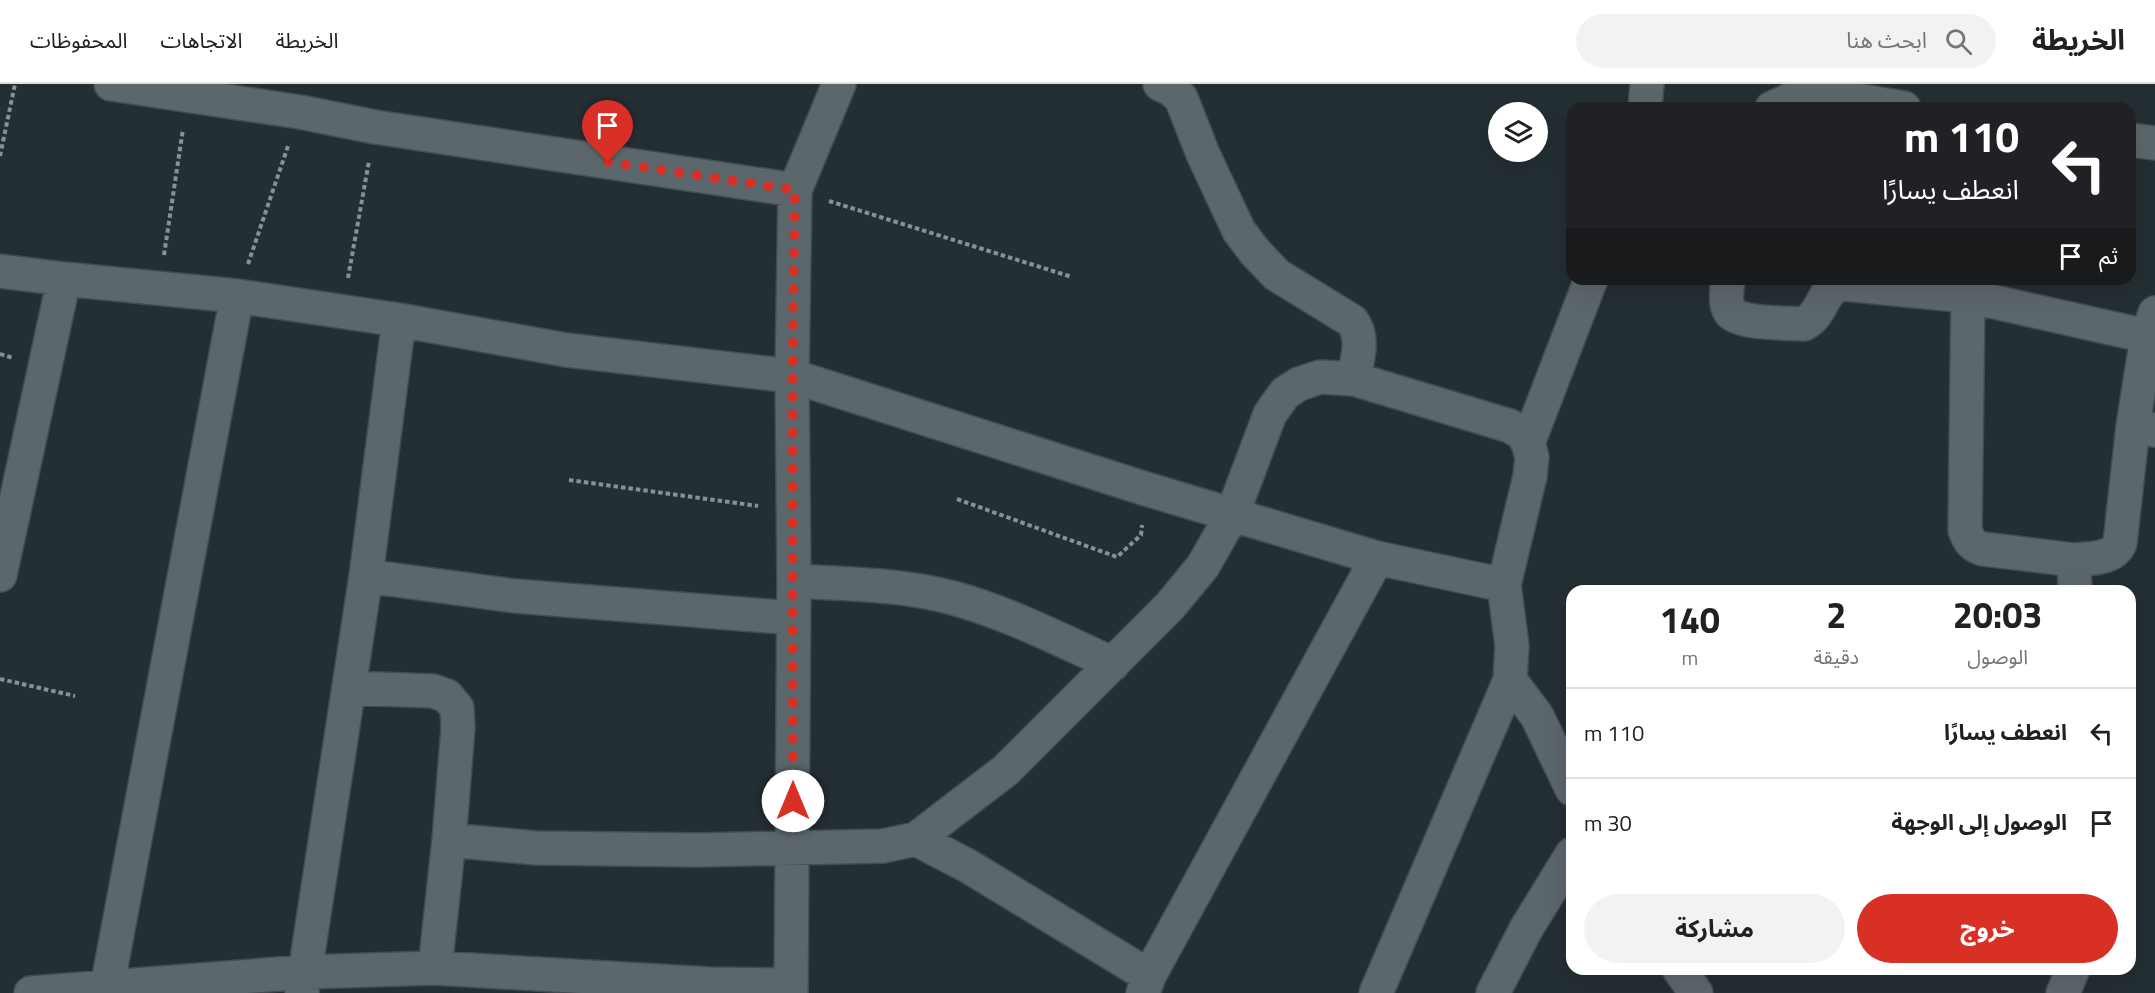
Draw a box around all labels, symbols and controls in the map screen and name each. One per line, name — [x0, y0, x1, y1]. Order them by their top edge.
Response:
search box — [1576, 14, 1996, 68]
text: الخريطة — [2032, 18, 2125, 61]
text: ابحث هنا — [1846, 23, 1927, 57]
text: المحفوظات — [30, 24, 127, 56]
text: الاتجاهات — [160, 24, 242, 56]
text: الخريطة — [275, 24, 338, 56]
icon: search — [1942, 25, 1975, 58]
pin — [582, 100, 633, 162]
map controls — [1488, 102, 1548, 162]
button: layers — [1488, 102, 1548, 162]
text: 110 m — [1904, 104, 2019, 168]
icon: arrive — [591, 109, 624, 142]
icon: left — [2040, 126, 2118, 204]
text: انعطف يسارًا — [1882, 168, 2019, 209]
text: ثم — [2099, 239, 2118, 273]
icon: arrive — [2054, 240, 2087, 273]
text: 2 — [1826, 587, 1846, 642]
text: 20:03 — [1953, 587, 2042, 642]
text: 140 — [1660, 592, 1720, 647]
text: دقيقة — [1814, 641, 1859, 672]
text: الوصول — [1967, 641, 2028, 672]
text: m — [1681, 642, 1698, 673]
text: انعطف يسارًا — [1944, 715, 2067, 749]
text: 110 m — [1584, 716, 1644, 750]
icon: left — [2085, 717, 2118, 750]
position arrow — [761, 769, 825, 833]
text: الوصول إلى الوجهة — [1891, 805, 2067, 839]
text: 30 m — [1584, 806, 1632, 840]
icon: arrive — [2085, 807, 2118, 840]
button: مشاركة — [1584, 894, 1845, 963]
button: خروج — [1857, 894, 2118, 963]

